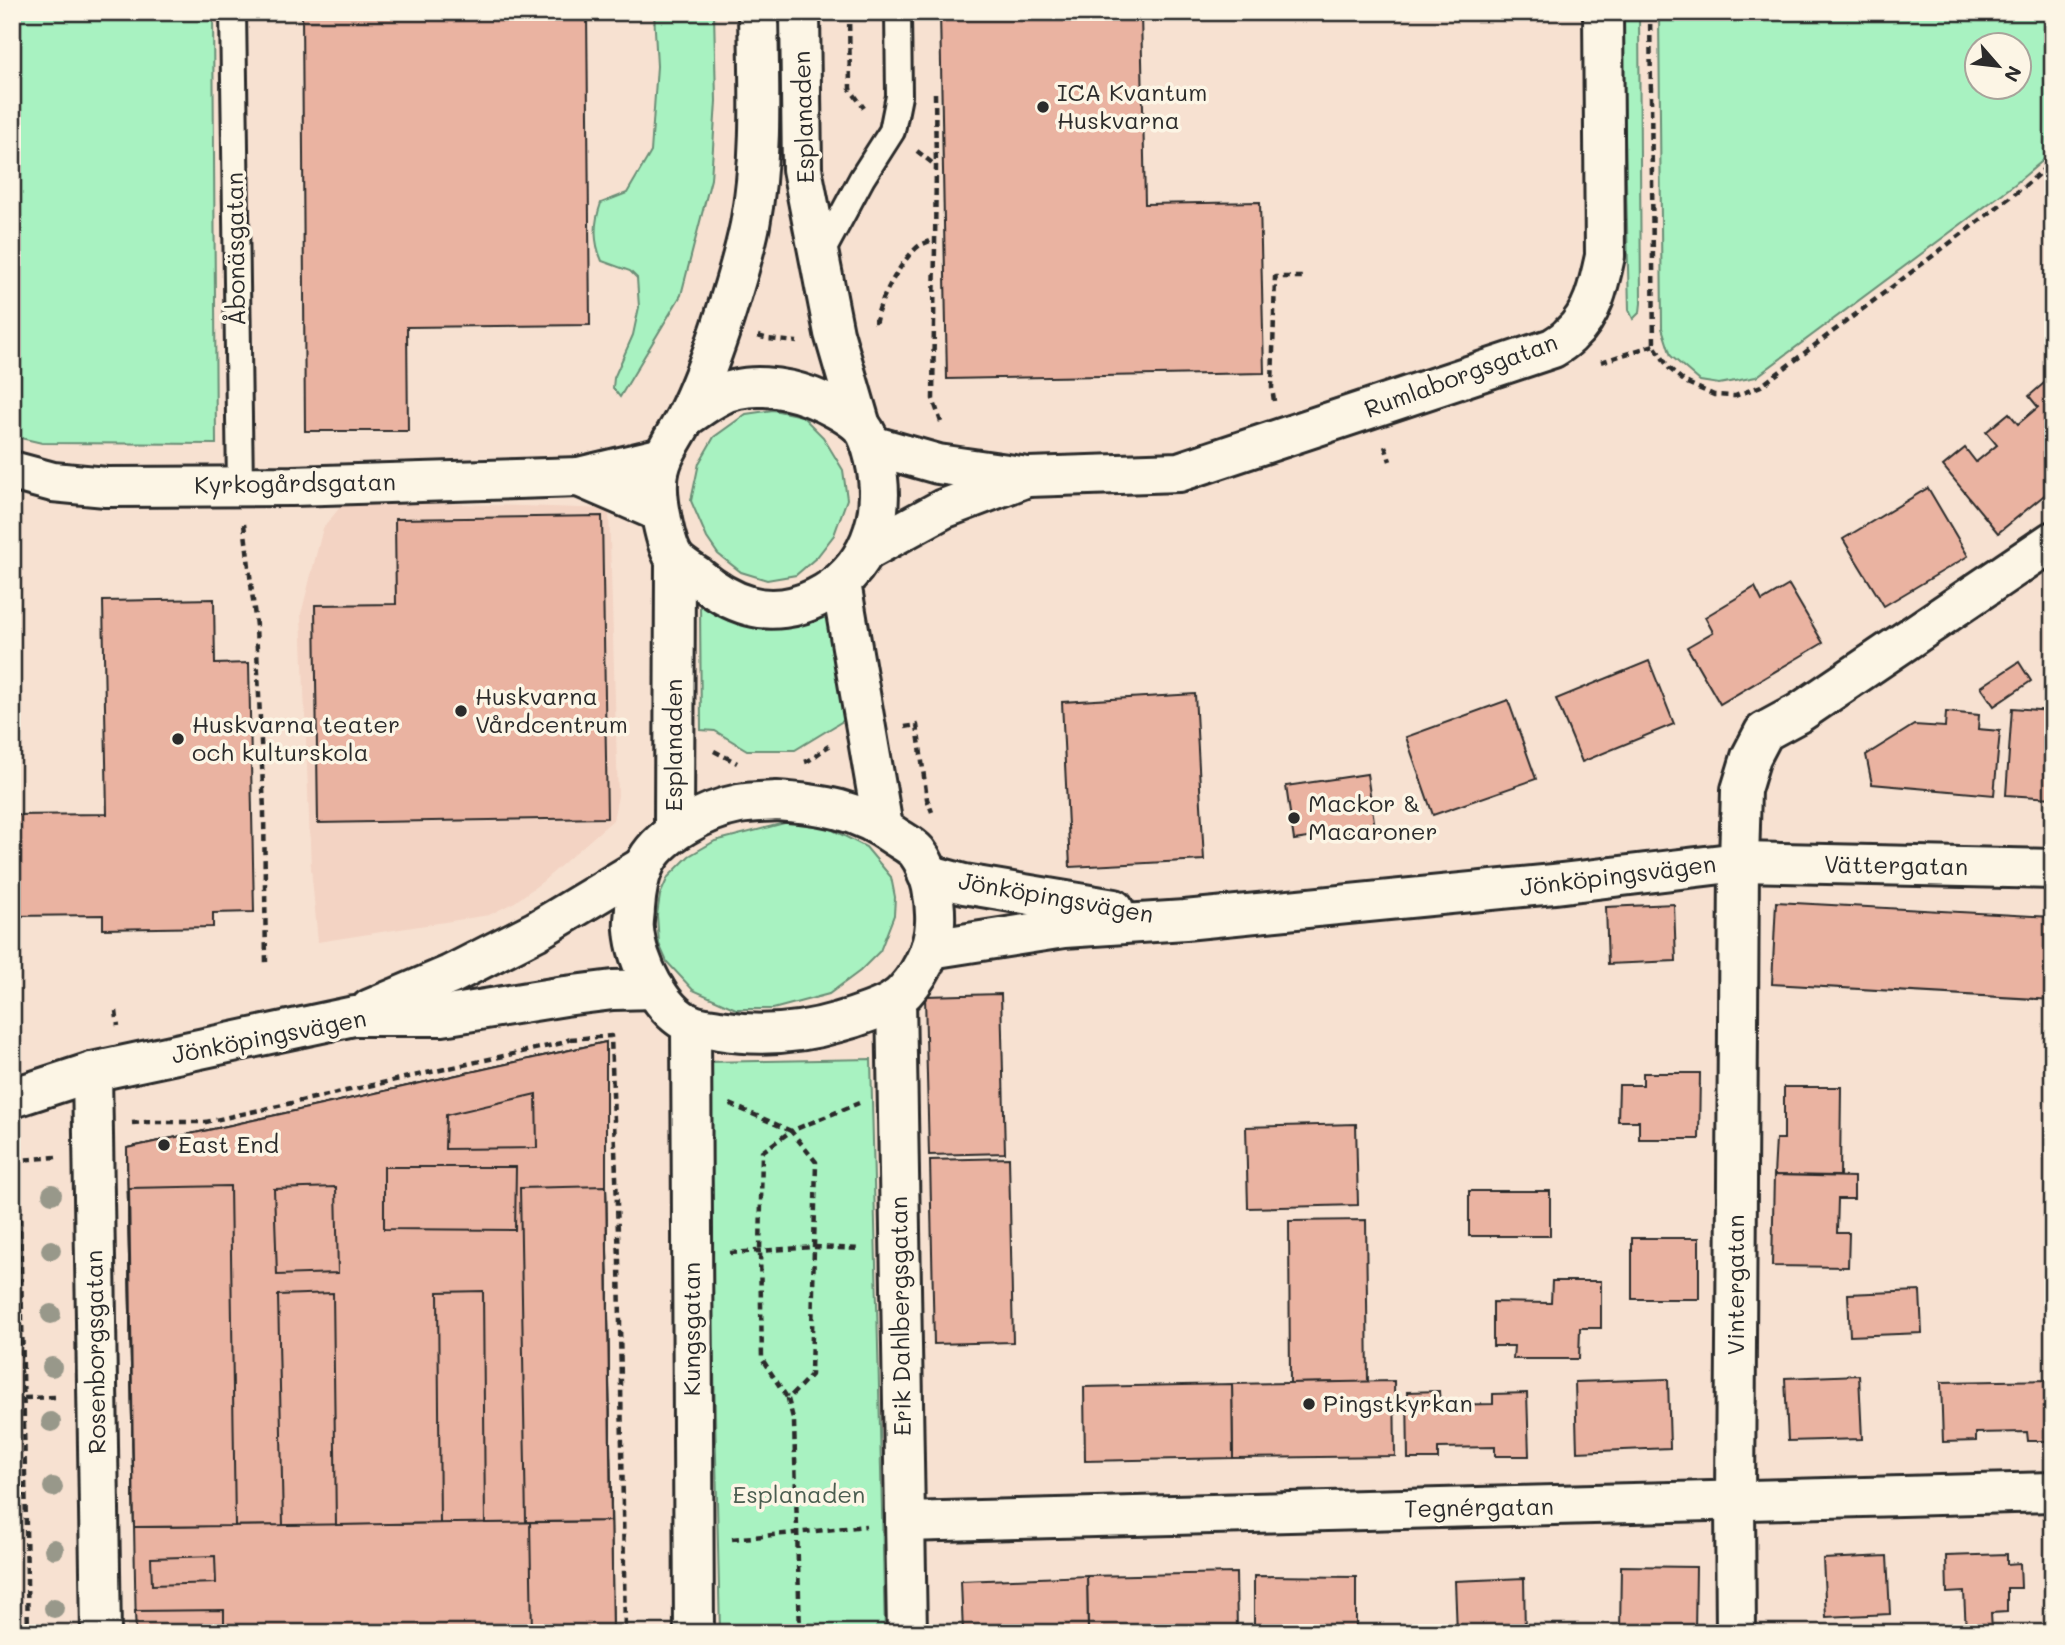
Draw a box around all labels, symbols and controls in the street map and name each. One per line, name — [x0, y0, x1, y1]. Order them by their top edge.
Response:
north arrow — [1964, 32, 2034, 102]
street label: Esplanaden — [785, 50, 820, 184]
text: N — [1999, 62, 2028, 86]
place label: ICA Kvantum Huskvarna — [1057, 76, 1207, 135]
marker: ICA Kvantum Huskvarna — [1035, 99, 1051, 115]
street label: Åbonäsgatan — [218, 172, 251, 326]
street label: Rumlaborgsgatan — [1360, 325, 1561, 424]
street label: Kyrkogårdsgatan — [194, 465, 396, 500]
street label: Esplanaden — [657, 679, 688, 811]
place label: Huskvarna Vårdcentrum — [475, 680, 628, 739]
marker: Huskvarna Vårdcentrum — [453, 703, 469, 719]
place label: Huskvarna teater och kulturskola — [192, 708, 400, 767]
marker: Huskvarna teater och kulturskola — [170, 731, 186, 747]
place label: Mackor & Macaroner — [1308, 787, 1438, 846]
marker: Mackor & Macaroner — [1286, 810, 1302, 826]
street label: Jönköpingsvägen — [1518, 847, 1718, 902]
street label: Vättergatan — [1824, 848, 1968, 881]
street label: Jönköpingsvägen — [956, 864, 1156, 929]
street label: Jönköpingsvägen — [169, 1001, 369, 1070]
place label: East End — [178, 1128, 279, 1159]
marker: East End — [156, 1137, 172, 1153]
street label: Erik Dahlbergsgatan — [882, 1196, 917, 1436]
street label: Vintergatan — [1719, 1214, 1750, 1356]
street label: Rosenborgsgatan — [77, 1250, 112, 1454]
street label: Kungsgatan — [675, 1262, 706, 1396]
place label: Pingstkyrkan — [1323, 1387, 1473, 1418]
marker: Pingstkyrkan — [1301, 1396, 1317, 1412]
park label: Esplanaden — [733, 1478, 865, 1509]
street label: Tegnérgatan — [1404, 1490, 1554, 1523]

